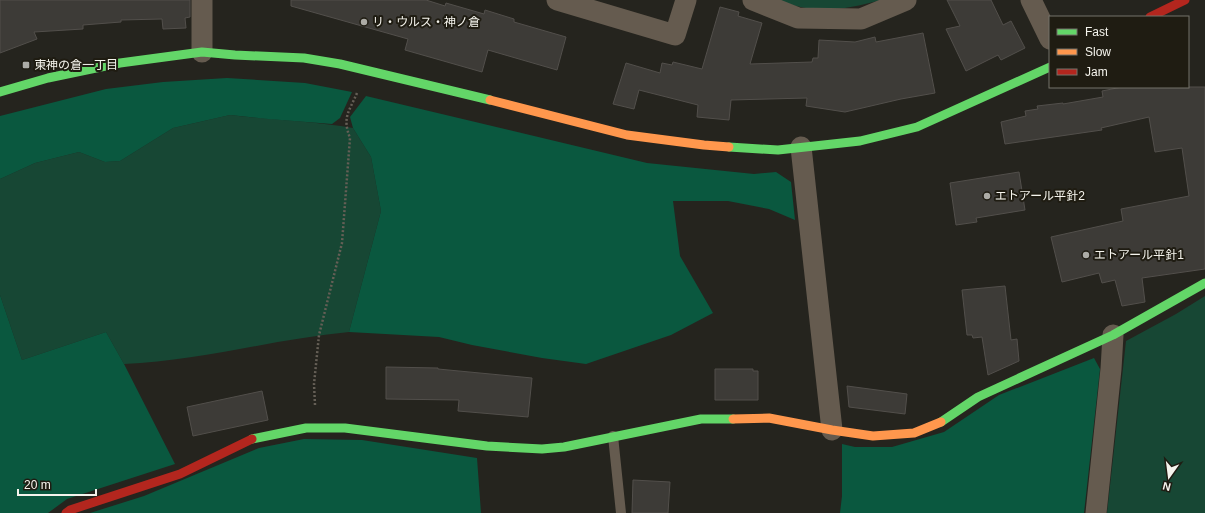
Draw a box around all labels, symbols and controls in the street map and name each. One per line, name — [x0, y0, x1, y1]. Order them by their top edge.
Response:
place label: リ・ウルス・神ノ倉 — [372, 15, 480, 29]
legend — [1049, 16, 1189, 88]
marker: リ・ウルス・神ノ倉 — [359, 17, 369, 27]
text: Fast — [1085, 25, 1109, 39]
text: Slow — [1085, 45, 1111, 59]
place label: 東神の倉一丁目 — [34, 58, 118, 72]
marker: 東神の倉一丁目 — [21, 60, 31, 70]
text: Jam — [1085, 65, 1108, 79]
place label: エトアール平針2 — [995, 189, 1085, 203]
marker: エトアール平針2 — [982, 191, 992, 201]
place label: エトアール平針1 — [1094, 248, 1184, 262]
marker: エトアール平針1 — [1081, 250, 1091, 260]
north arrow — [1149, 457, 1189, 497]
scale bar — [18, 471, 96, 497]
text: 20 m — [24, 478, 51, 492]
text: N — [1161, 480, 1172, 493]

